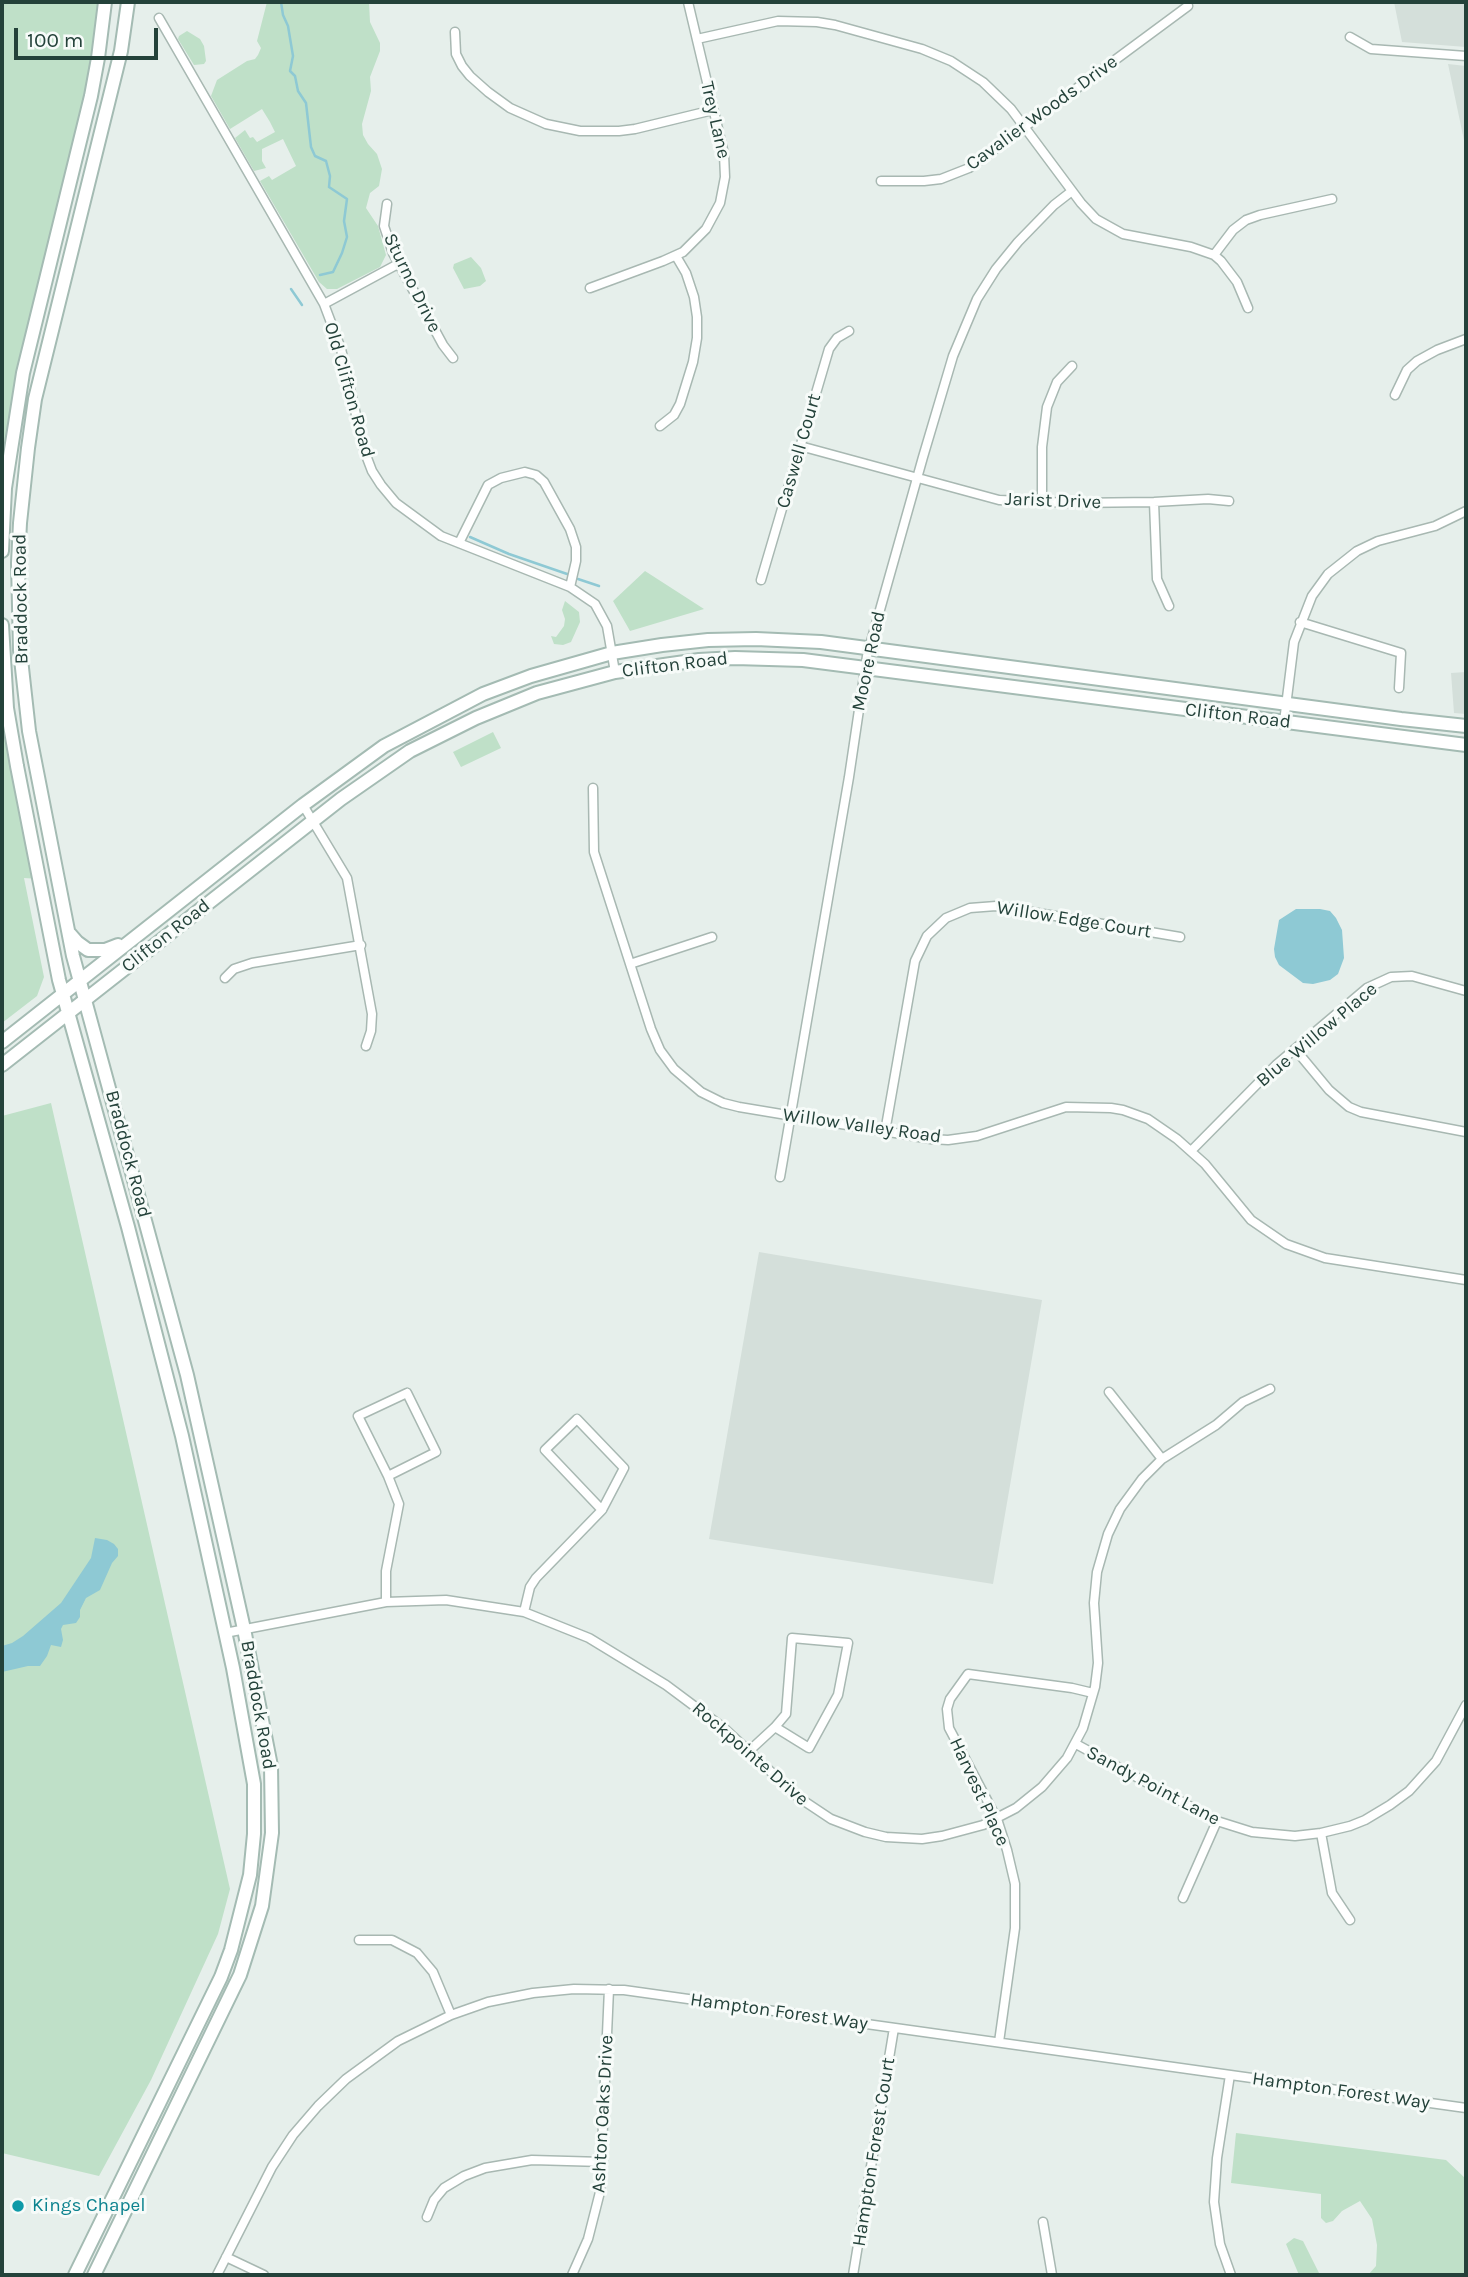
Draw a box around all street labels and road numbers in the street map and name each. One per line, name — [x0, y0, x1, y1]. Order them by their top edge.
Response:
street label: Cavalier Woods Drive — [962, 50, 1122, 176]
street label: Trey Lane — [695, 79, 735, 161]
street label: Sturno Drive — [378, 230, 446, 336]
street label: Old Clifton Road — [319, 320, 379, 460]
street label: Caswell Court — [772, 391, 826, 511]
street label: Jarist Drive — [1004, 488, 1102, 514]
street label: Braddock Road — [8, 533, 34, 665]
street label: Moore Road — [847, 609, 891, 713]
street label: Clifton Road — [621, 647, 729, 683]
street label: Clifton Road — [1184, 698, 1292, 734]
street label: Clifton Road — [117, 894, 215, 978]
street label: Willow Edge Court — [995, 897, 1153, 943]
street label: Blue Willow Place — [1252, 978, 1382, 1092]
street label: Braddock Road — [100, 1088, 156, 1220]
street label: Willow Valley Road — [781, 1104, 943, 1148]
street label: Braddock Road — [235, 1639, 281, 1771]
street label: Rockpointe Drive — [687, 1697, 813, 1811]
street label: Harvest Place — [944, 1734, 1014, 1850]
street label: Sandy Point Lane — [1082, 1741, 1224, 1831]
street label: Hampton Forest Way — [689, 1988, 869, 2036]
street label: Ashton Oaks Drive — [587, 2034, 619, 2194]
street label: Hampton Forest Court — [848, 2056, 900, 2248]
street label: Hampton Forest Way — [1251, 2067, 1431, 2115]

